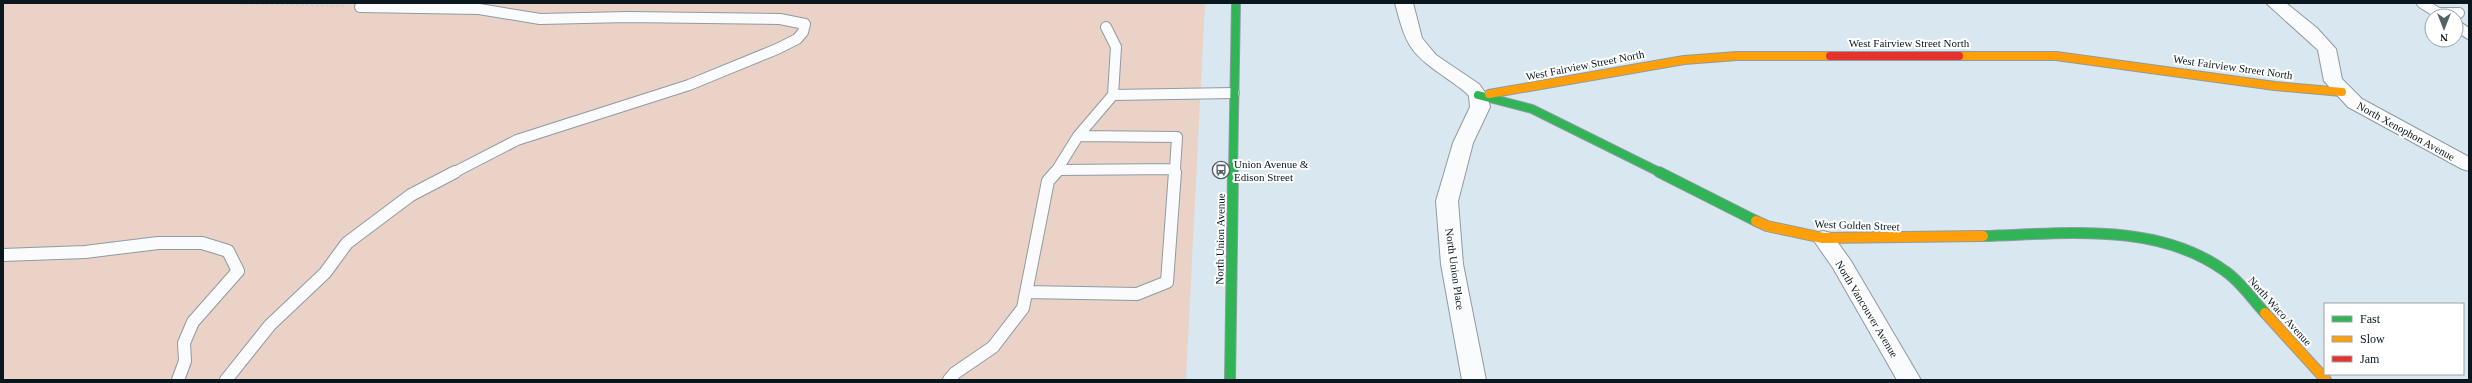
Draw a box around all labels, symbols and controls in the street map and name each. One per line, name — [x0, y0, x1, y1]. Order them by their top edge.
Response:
north arrow — [2424, 8, 2464, 48]
text: N — [2440, 32, 2448, 44]
street label: West Fairview Street North — [1849, 37, 1970, 49]
street label: West Fairview Street North — [1525, 48, 1646, 82]
street label: West Fairview Street North — [2173, 53, 2294, 81]
street label: North Xenophon Avenue — [2355, 99, 2457, 163]
place label: Union Avenue & Edison Street — [1234, 158, 1309, 183]
bus stop icon: Union Avenue & Edison Street — [1211, 160, 1231, 180]
street label: North Union Avenue — [1213, 193, 1227, 285]
street label: West Golden Street — [1814, 218, 1900, 232]
street label: North Union Place — [1443, 227, 1467, 311]
street label: North Vancouver Avenue — [1833, 258, 1901, 360]
street label: North Waco Avenue — [2246, 274, 2314, 348]
legend — [2324, 303, 2464, 375]
text: Fast — [2360, 312, 2381, 326]
text: Slow — [2360, 332, 2385, 346]
text: Jam — [2360, 352, 2380, 366]

